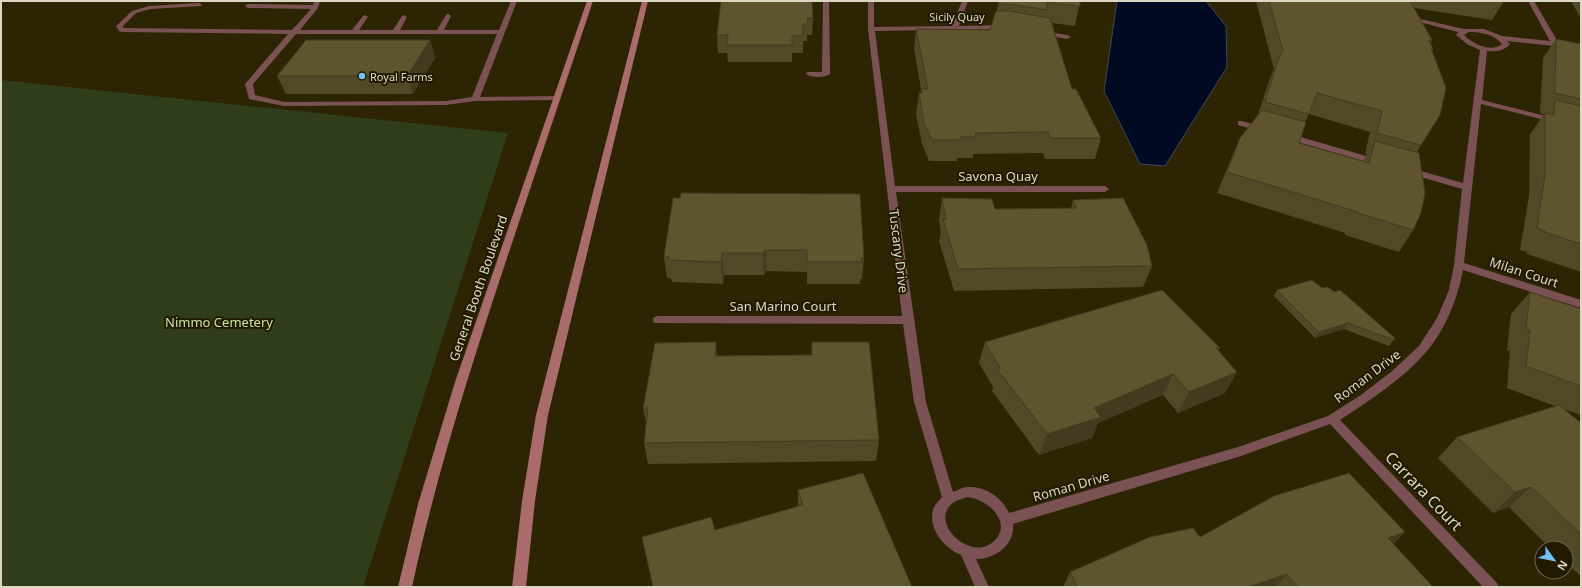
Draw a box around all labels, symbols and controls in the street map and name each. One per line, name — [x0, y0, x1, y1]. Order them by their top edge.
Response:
street label: Sicily Quay — [929, 9, 985, 24]
place label: Royal Farms — [370, 69, 433, 84]
marker: Royal Farms — [357, 71, 367, 81]
street label: Savona Quay — [958, 167, 1038, 185]
street label: Tuscany Drive — [885, 208, 913, 294]
street label: General Booth Boulevard — [445, 213, 511, 363]
street label: Milan Court — [1487, 252, 1561, 292]
street label: San Marino Court — [729, 297, 837, 315]
park label: Nimmo Cemetery — [165, 313, 273, 331]
street label: Roman Drive — [1330, 345, 1404, 407]
street label: Carrara Court — [1381, 447, 1468, 536]
street label: Roman Drive — [1031, 466, 1111, 506]
north arrow — [1534, 540, 1574, 580]
text: N — [1554, 558, 1572, 574]

